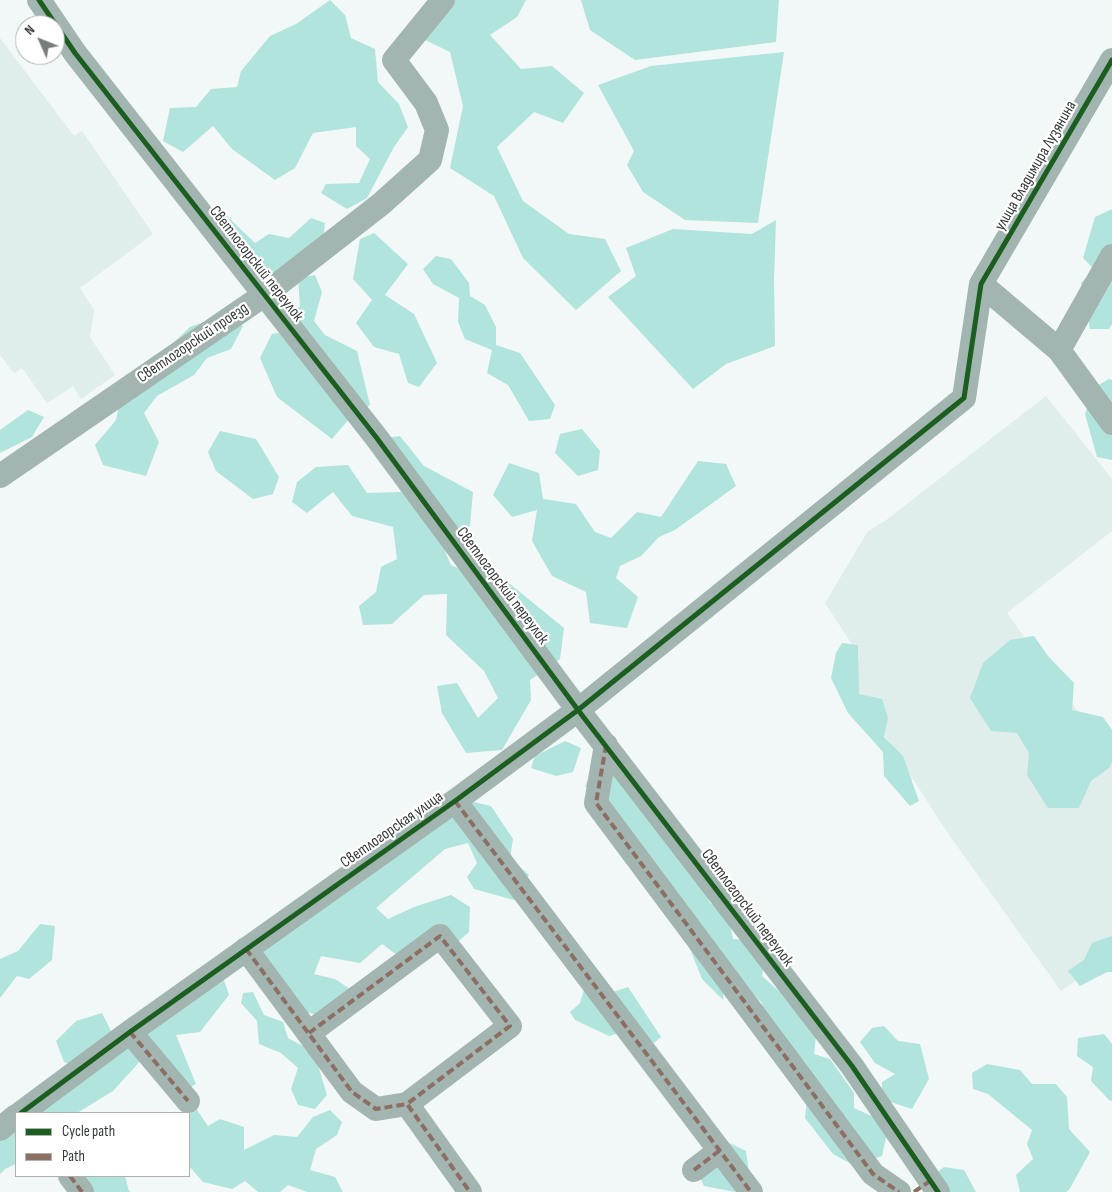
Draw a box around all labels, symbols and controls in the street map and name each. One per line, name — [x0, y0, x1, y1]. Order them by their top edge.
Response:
north arrow — [15, 15, 65, 65]
text: N — [21, 21, 38, 39]
street label: улица Владимира Лузянина — [991, 98, 1081, 234]
street label: Светлогорский переулок — [205, 202, 307, 326]
street label: Светлогорский проезд — [134, 299, 252, 387]
street label: Светлогорский переулок — [452, 524, 552, 648]
street label: Светлогорская улица — [337, 787, 447, 873]
street label: Светлогорский переулок — [697, 846, 797, 970]
legend — [15, 1112, 190, 1177]
text: Cycle path — [62, 1122, 115, 1141]
text: Path — [62, 1147, 85, 1166]

